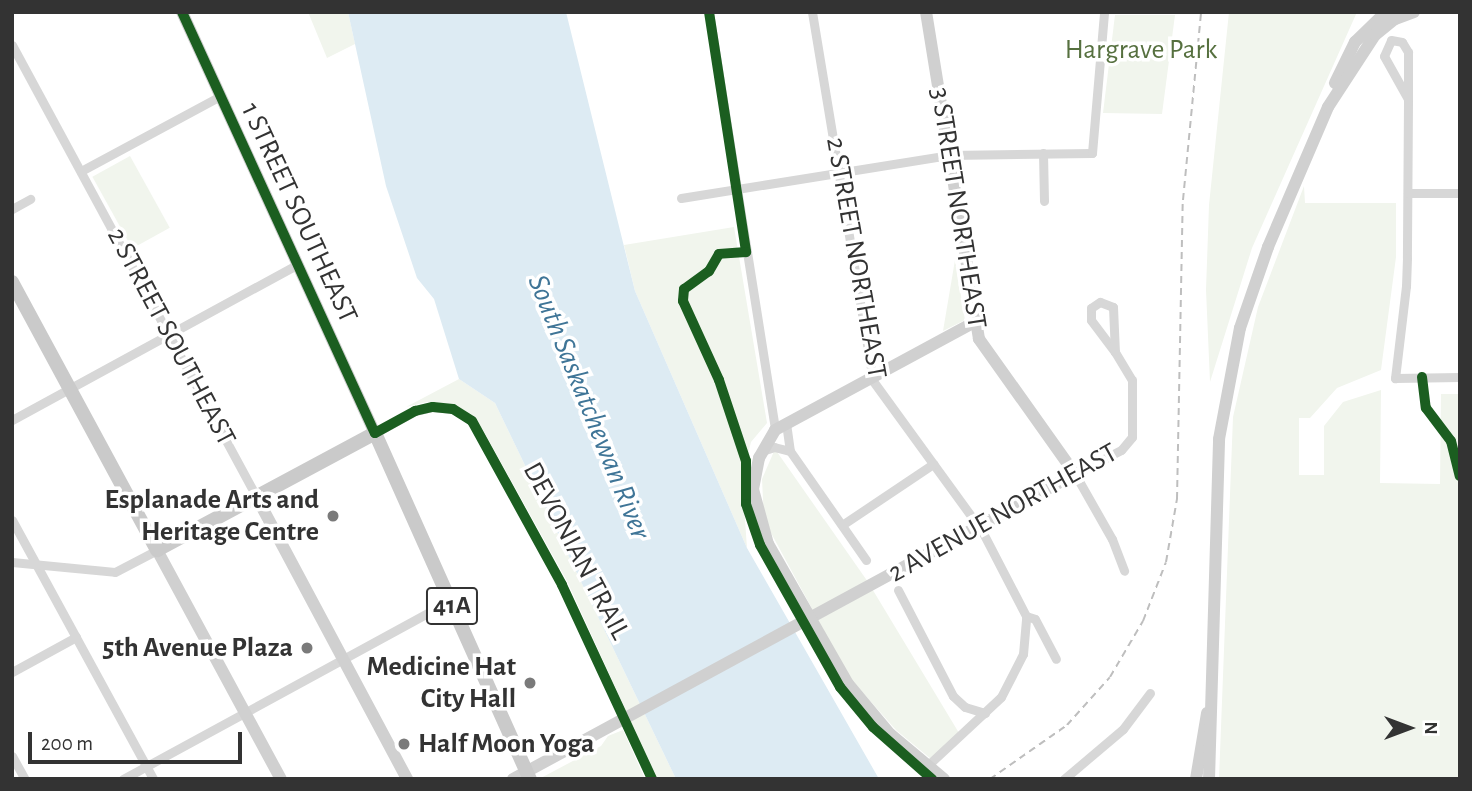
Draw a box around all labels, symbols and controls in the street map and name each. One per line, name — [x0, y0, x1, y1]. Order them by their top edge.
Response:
park label: Hargrave Park — [1065, 33, 1217, 67]
street label: 3 STREET NORTHEAST — [922, 85, 994, 331]
street label: 1 STREET SOUTHEAST — [233, 98, 365, 328]
street label: 2 STREET NORTHEAST — [818, 135, 894, 381]
street label: 2 STREET SOUTHEAST — [99, 222, 243, 452]
water label: South Saskatchewan River — [519, 269, 659, 545]
street label: 2 AVENUE NORTHEAST — [882, 436, 1124, 590]
street label: DEVONIAN TRAIL — [515, 457, 637, 645]
place label: Esplanade Arts and Heritage Centre — [105, 483, 319, 549]
marker: Esplanade Arts and Heritage Centre — [325, 508, 341, 524]
road number: 41A — [426, 584, 478, 628]
place label: 5th Avenue Plaza — [102, 631, 293, 665]
marker: 5th Avenue Plaza — [299, 640, 315, 656]
place label: Medicine Hat City Hall — [367, 650, 516, 716]
marker: Medicine Hat City Hall — [522, 675, 538, 691]
north arrow — [1374, 693, 1444, 763]
scale bar — [32, 718, 245, 762]
text: N — [1421, 721, 1440, 735]
place label: Half Moon Yoga — [418, 727, 594, 761]
text: 200 m — [41, 733, 93, 754]
marker: Half Moon Yoga — [396, 736, 412, 752]

